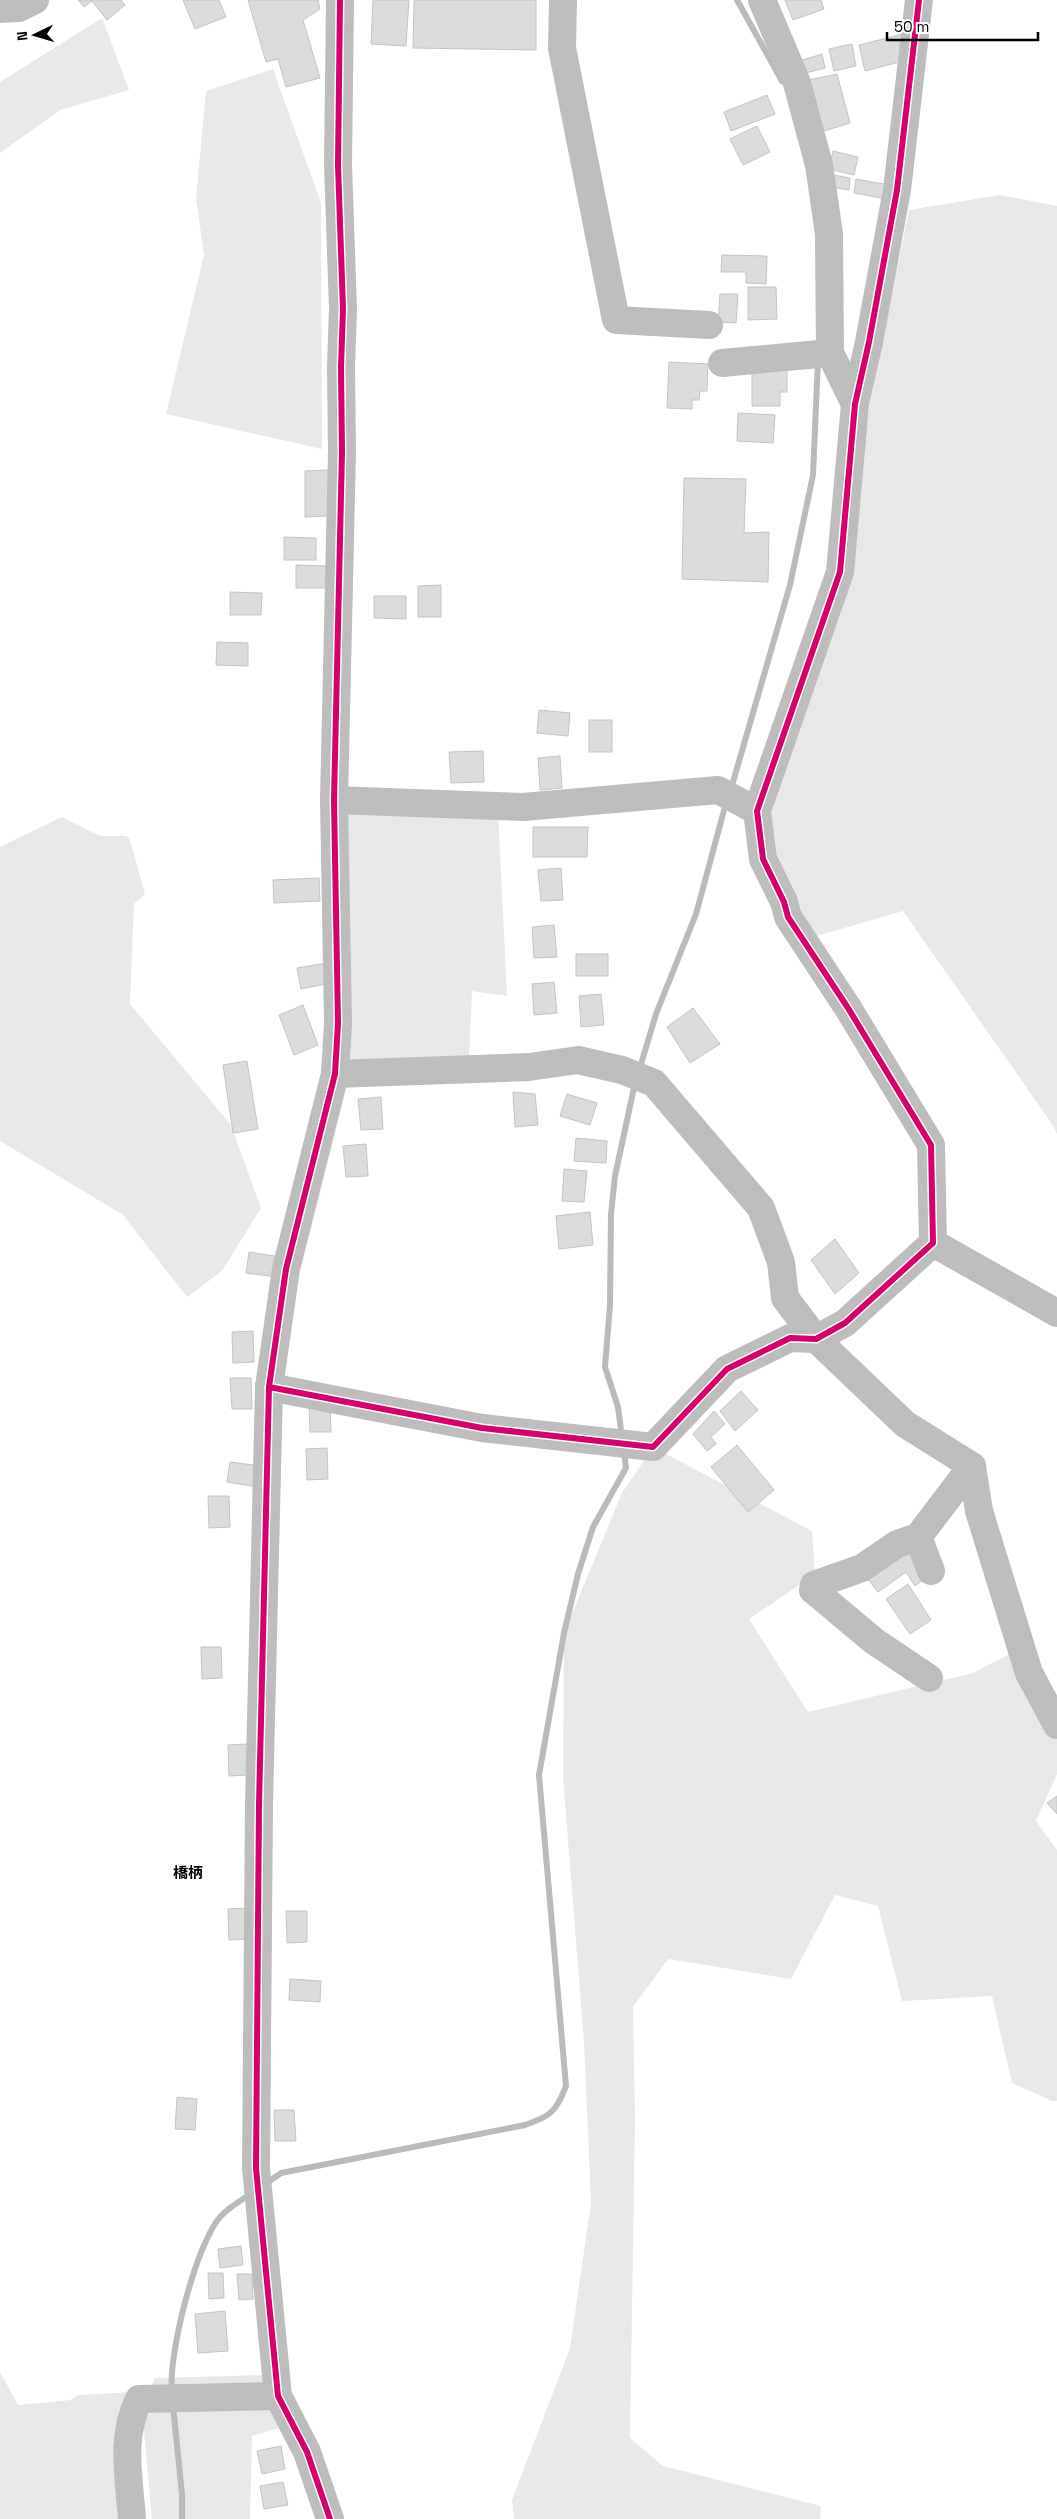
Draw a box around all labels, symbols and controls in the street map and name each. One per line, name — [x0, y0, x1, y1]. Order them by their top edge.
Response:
north arrow — [10, 10, 60, 60]
scale bar — [887, 10, 1038, 42]
text: 50 m — [894, 17, 929, 36]
text: N — [13, 31, 31, 42]
district label: 橋柄 — [173, 1863, 203, 1882]

